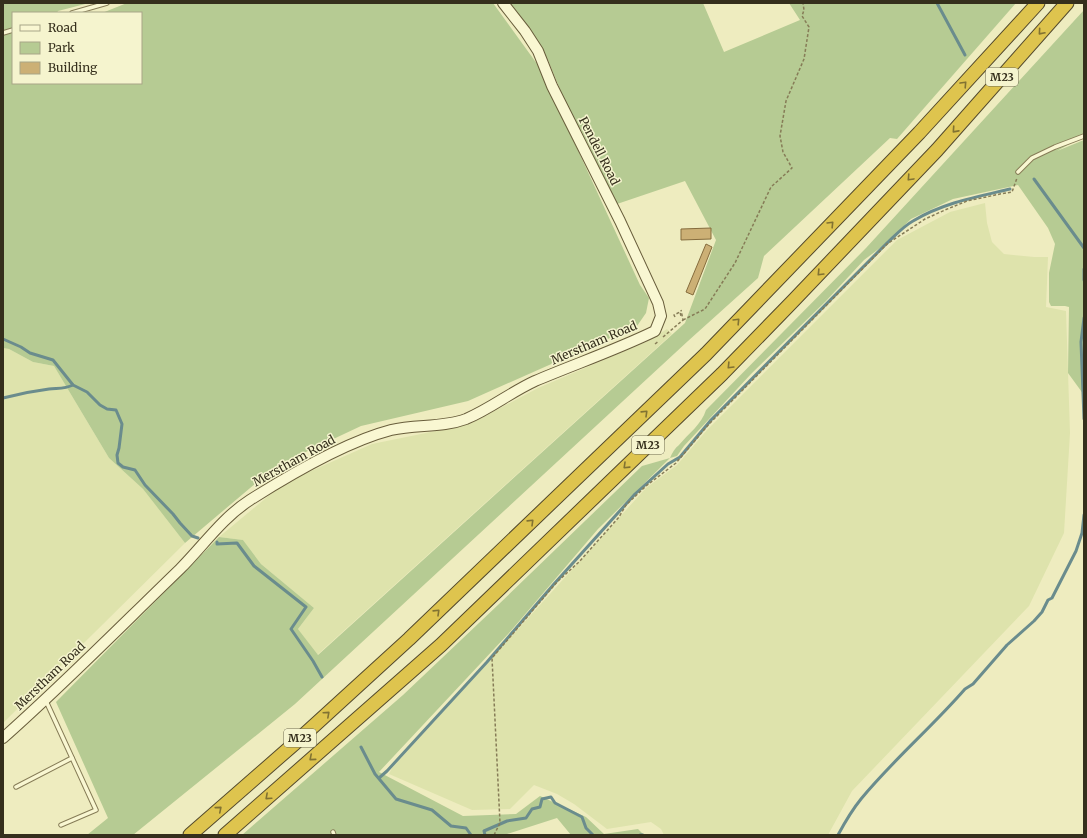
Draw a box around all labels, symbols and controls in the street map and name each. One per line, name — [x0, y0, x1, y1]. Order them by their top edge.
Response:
legend — [12, 12, 142, 84]
text: Road — [48, 20, 77, 35]
one-way arrow — [1039, 28, 1046, 35]
text: Park — [48, 40, 75, 55]
text: Building — [48, 60, 98, 75]
road number: M23 — [986, 68, 1018, 86]
one-way arrow — [959, 81, 966, 88]
street label: Pendell Road — [576, 114, 623, 187]
one-way arrow — [952, 125, 959, 132]
one-way arrow — [907, 173, 915, 181]
one-way arrow — [827, 221, 834, 229]
one-way arrow — [818, 268, 825, 275]
street label: Merstham Road — [549, 318, 639, 367]
one-way arrow — [732, 319, 739, 326]
one-way arrow — [727, 361, 735, 369]
one-way arrow — [640, 410, 648, 418]
street label: Merstham Road — [250, 432, 338, 489]
road number: M23 — [632, 436, 664, 454]
one-way arrow — [624, 461, 631, 468]
one-way arrow — [526, 519, 534, 527]
one-way arrow — [432, 610, 440, 617]
street label: Merstham Road — [11, 638, 88, 713]
one-way arrow — [322, 711, 330, 719]
road number: M23 — [284, 729, 316, 747]
one-way arrow — [309, 754, 317, 761]
one-way arrow — [265, 792, 273, 800]
one-way arrow — [215, 807, 222, 814]

